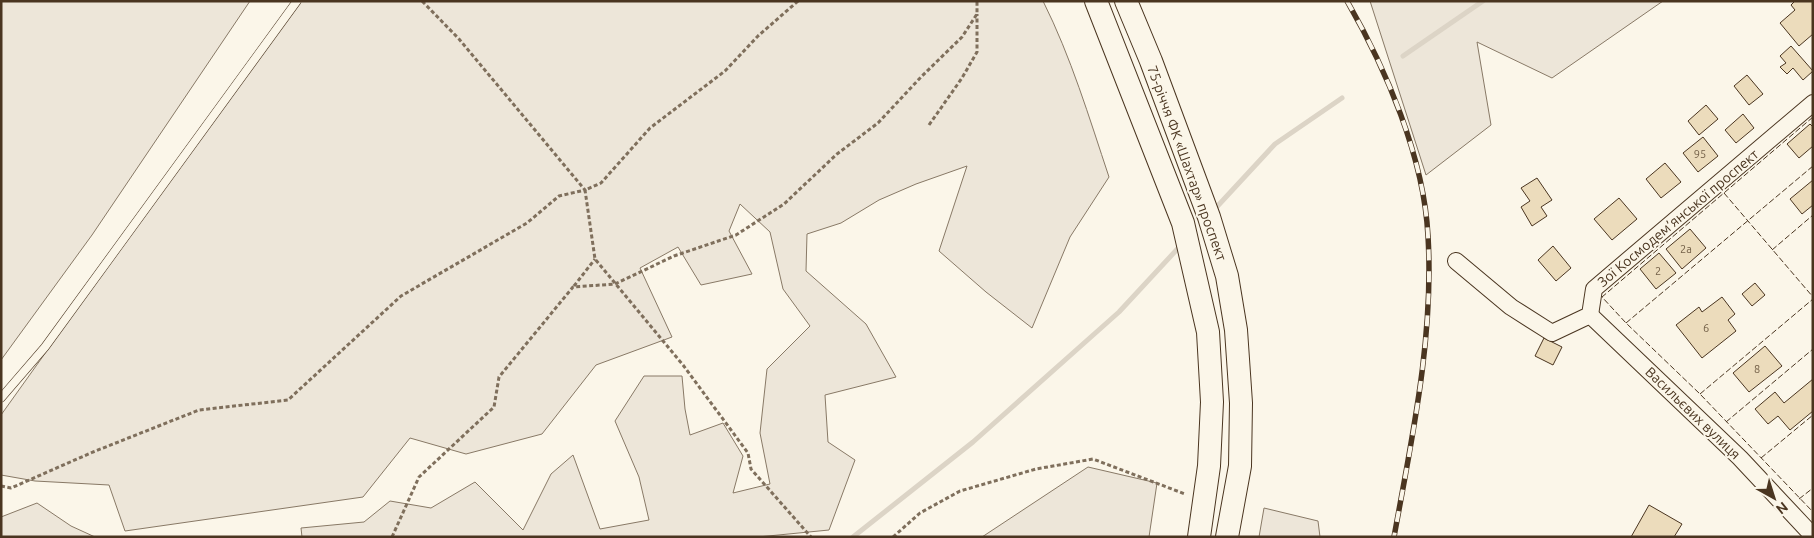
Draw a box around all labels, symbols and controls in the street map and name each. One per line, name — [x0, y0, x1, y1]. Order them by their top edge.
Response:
street label: 75-річчя ФК «Шахтар» проспект — [1144, 63, 1230, 263]
street label: Зої Космодем’янської проспект — [1594, 146, 1762, 290]
house number: 95 — [1694, 148, 1706, 160]
house number: 2а — [1680, 243, 1692, 255]
house number: 2 — [1655, 265, 1661, 277]
house number: 6 — [1703, 322, 1709, 334]
house number: 8 — [1754, 363, 1760, 375]
street label: Васильєвих вулиця — [1642, 364, 1744, 462]
north arrow — [1749, 473, 1799, 523]
text: N — [1773, 499, 1791, 518]

